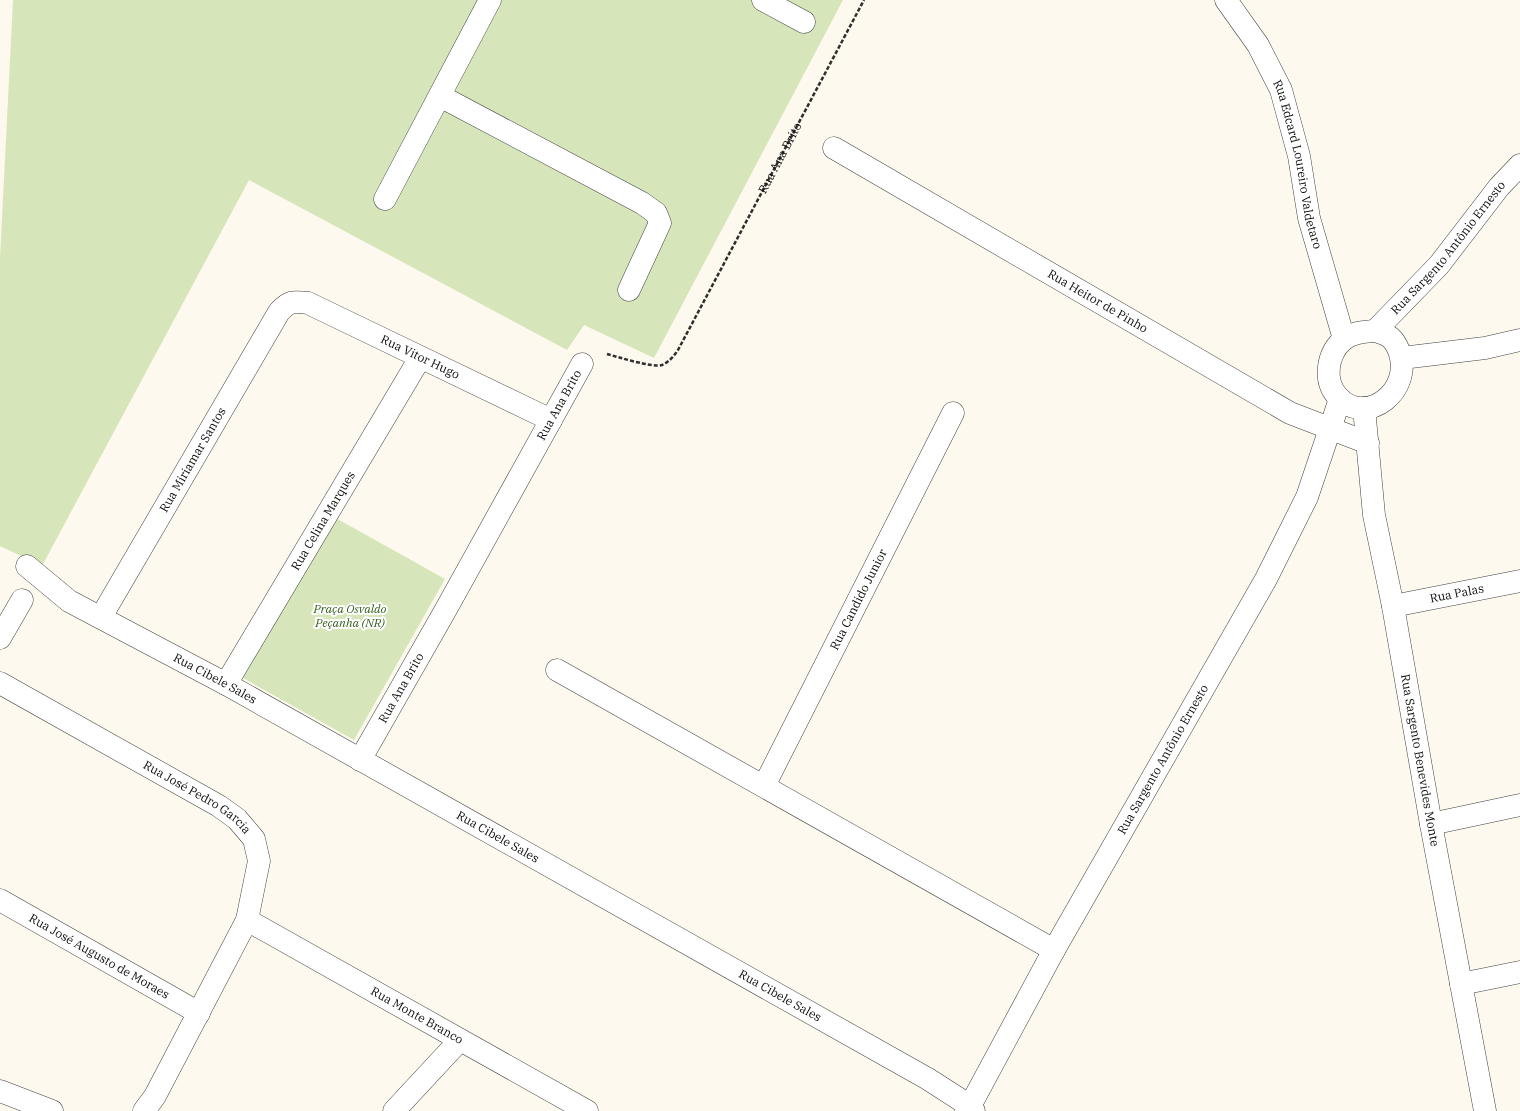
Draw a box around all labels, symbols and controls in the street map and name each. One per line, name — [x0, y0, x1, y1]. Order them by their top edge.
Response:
street label: Rua Edcard Loureiro Valdetaro — [1270, 77, 1326, 251]
street label: Rua Ana Brito — [755, 120, 805, 196]
street label: Rua Sargento Antônio Ernesto — [1387, 177, 1508, 317]
street label: Rua Heitor de Pinho — [1045, 266, 1151, 336]
street label: Rua Vitor Hugo — [379, 331, 462, 382]
street label: Rua Ana Brito — [533, 367, 584, 443]
street label: Rua Miriamar Santos — [156, 404, 229, 515]
street label: Rua Celina Marques — [287, 468, 358, 573]
street label: Rua Candido Junior — [826, 546, 890, 652]
street label: Rua Palas — [1428, 580, 1485, 606]
park label: Praça Osvaldo Peçanha (NR) — [312, 601, 387, 630]
street label: Rua Cibele Sales — [171, 650, 260, 707]
street label: Rua Ana Brito — [375, 650, 427, 725]
street label: Rua Sargento Benevides Monte — [1398, 673, 1443, 848]
street label: Rua Sargento Antônio Ernesto — [1114, 681, 1211, 837]
street label: Rua José Pedro Garcia — [141, 757, 255, 837]
street label: Rua Cibele Sales — [454, 807, 542, 866]
street label: Rua José Augusto de Moraes — [27, 910, 172, 1002]
street label: Rua Cibele Sales — [736, 966, 824, 1025]
street label: Rua Monte Branco — [368, 983, 466, 1047]

